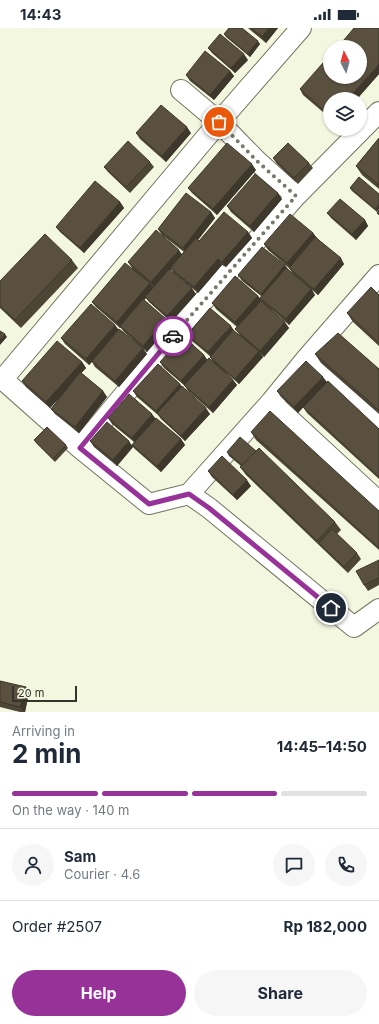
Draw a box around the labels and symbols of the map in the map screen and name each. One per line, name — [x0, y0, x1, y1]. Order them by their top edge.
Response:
north arrow — [323, 40, 367, 84]
pin — [202, 105, 236, 139]
courier — [153, 316, 193, 356]
pin — [314, 591, 348, 625]
scale bar — [12, 684, 77, 703]

